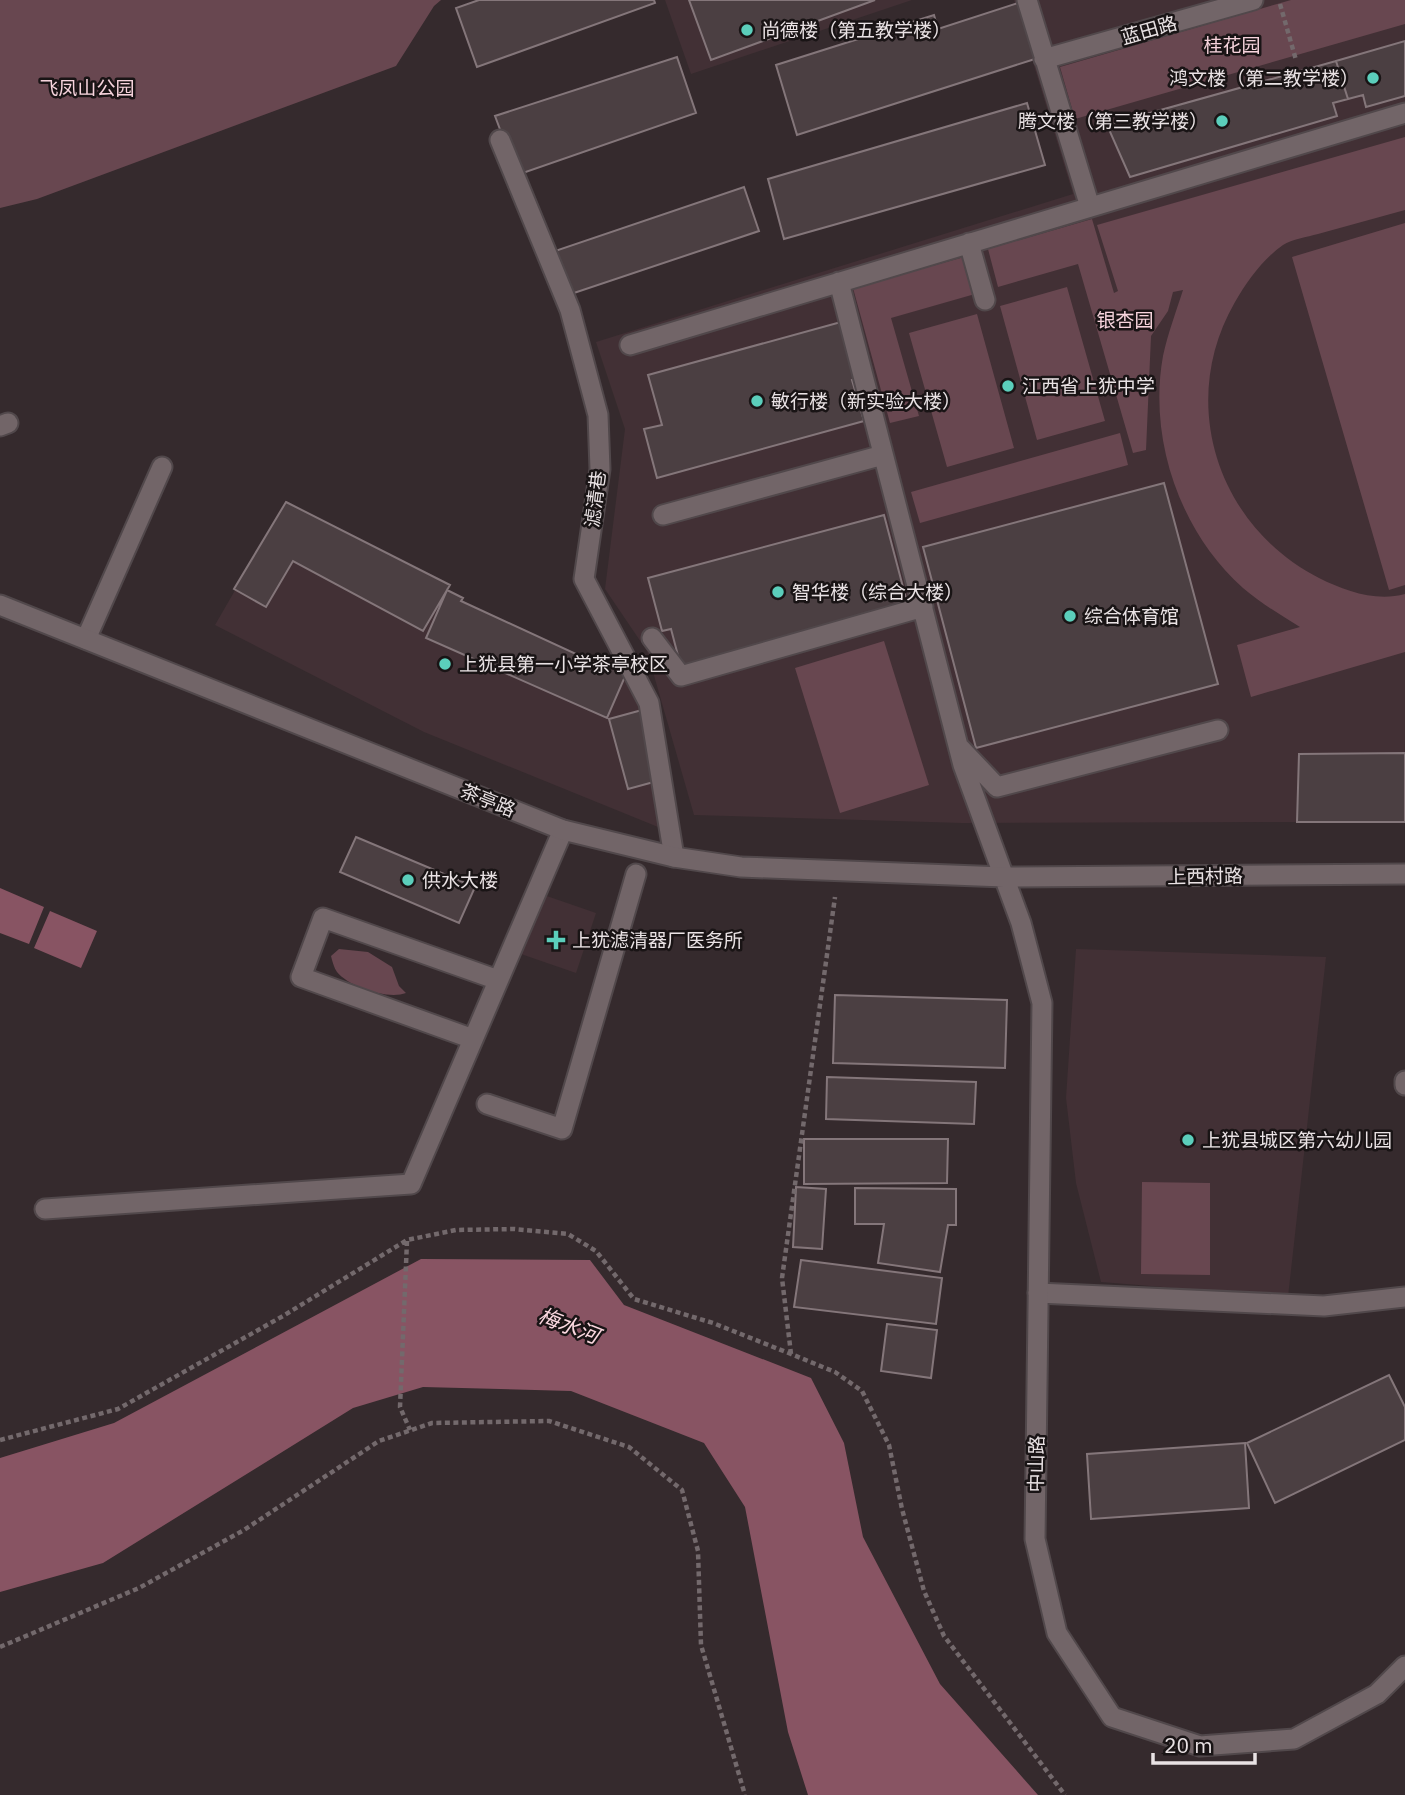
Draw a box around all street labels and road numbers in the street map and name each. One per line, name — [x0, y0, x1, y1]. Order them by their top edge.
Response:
street label: 蓝田路 — [1118, 11, 1180, 49]
street label: 滤清巷 — [580, 469, 610, 529]
street label: 茶亭路 — [457, 778, 519, 822]
street label: 上西村路 — [1167, 863, 1243, 889]
street label: 中山路 — [1024, 1435, 1048, 1493]

